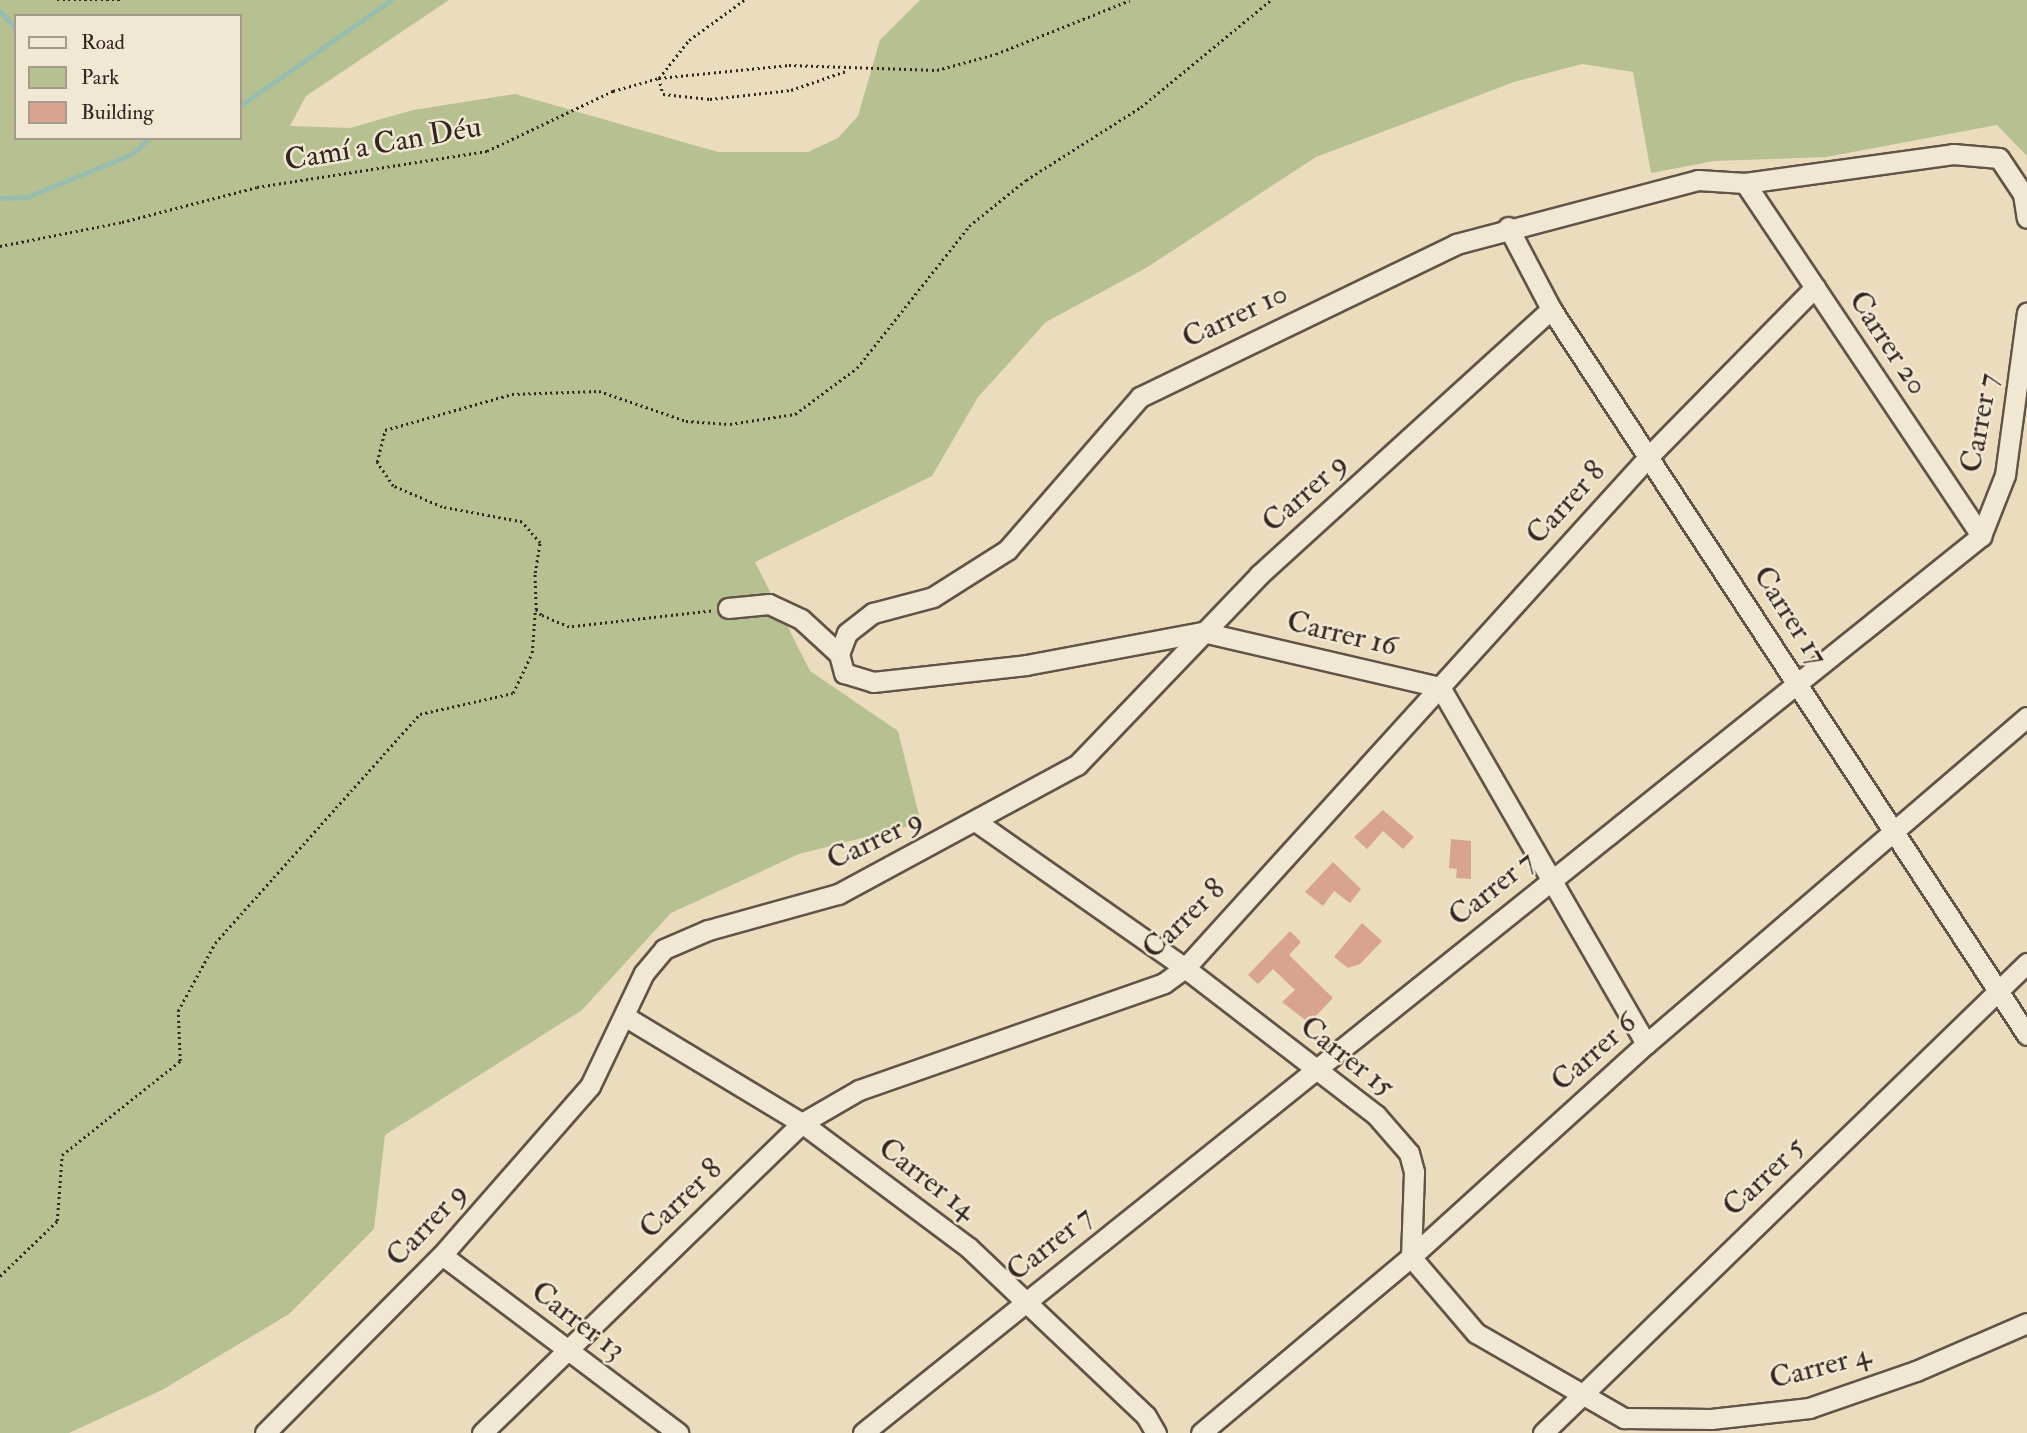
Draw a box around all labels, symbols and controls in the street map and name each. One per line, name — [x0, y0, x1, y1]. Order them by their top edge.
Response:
legend — [14, 14, 242, 140]
text: Road — [81, 29, 125, 56]
text: Park — [81, 64, 119, 91]
text: Building — [81, 99, 154, 126]
street label: Camí a Can Déu — [282, 109, 484, 179]
street label: Carrer 10 — [1177, 275, 1293, 357]
street label: Carrer 20 — [1840, 284, 1936, 402]
street label: Carrer 7 — [1954, 371, 2006, 475]
street label: Carrer 9 — [1255, 446, 1355, 540]
street label: Carrer 8 — [1519, 454, 1613, 552]
street label: Carrer 17 — [1745, 560, 1835, 672]
street label: Carrer 16 — [1283, 604, 1401, 664]
street label: Carrer 9 — [821, 802, 929, 878]
street label: Carrer 7 — [1442, 843, 1542, 935]
street label: Carrer 8 — [1135, 871, 1233, 967]
street label: Carrer 6 — [1544, 1005, 1644, 1099]
street label: Carrer 15 — [1292, 1009, 1402, 1105]
street label: Carrer 5 — [1716, 1129, 1812, 1225]
street label: Carrer 14 — [871, 1131, 983, 1227]
street label: Carrer 8 — [632, 1151, 730, 1247]
street label: Carrer 9 — [379, 1175, 475, 1275]
street label: Carrer 7 — [1000, 1198, 1100, 1290]
street label: Carrer 13 — [524, 1274, 632, 1368]
street label: Carrer 4 — [1766, 1336, 1874, 1398]

